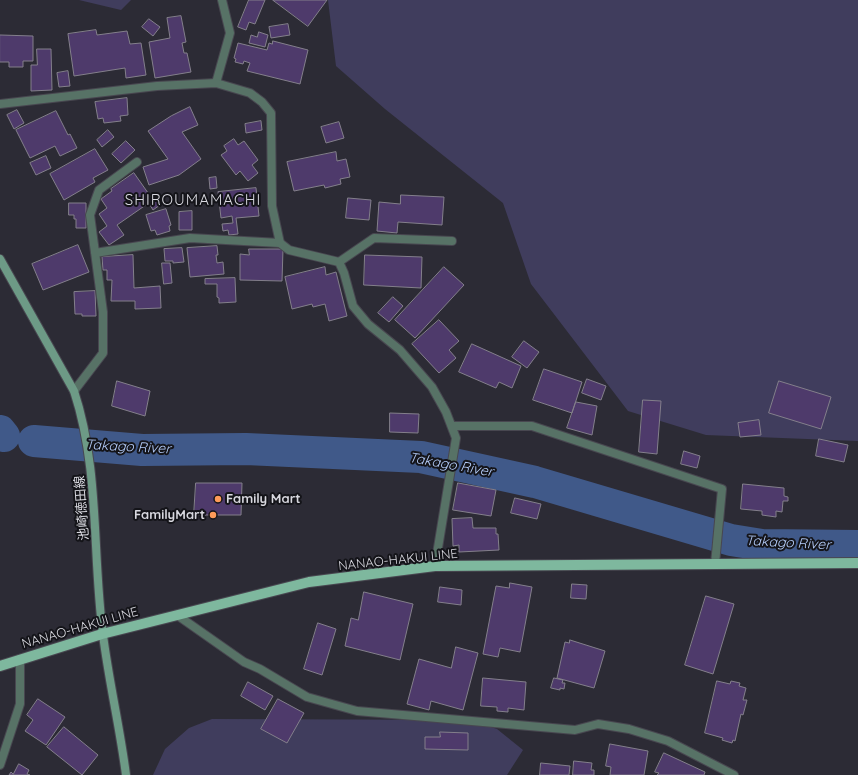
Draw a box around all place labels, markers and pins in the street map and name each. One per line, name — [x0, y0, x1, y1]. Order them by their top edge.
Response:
place label: Family Mart — [226, 491, 301, 507]
marker: Family Mart — [213, 494, 223, 504]
place label: FamilyMart — [134, 507, 205, 523]
marker: FamilyMart — [208, 510, 218, 520]

